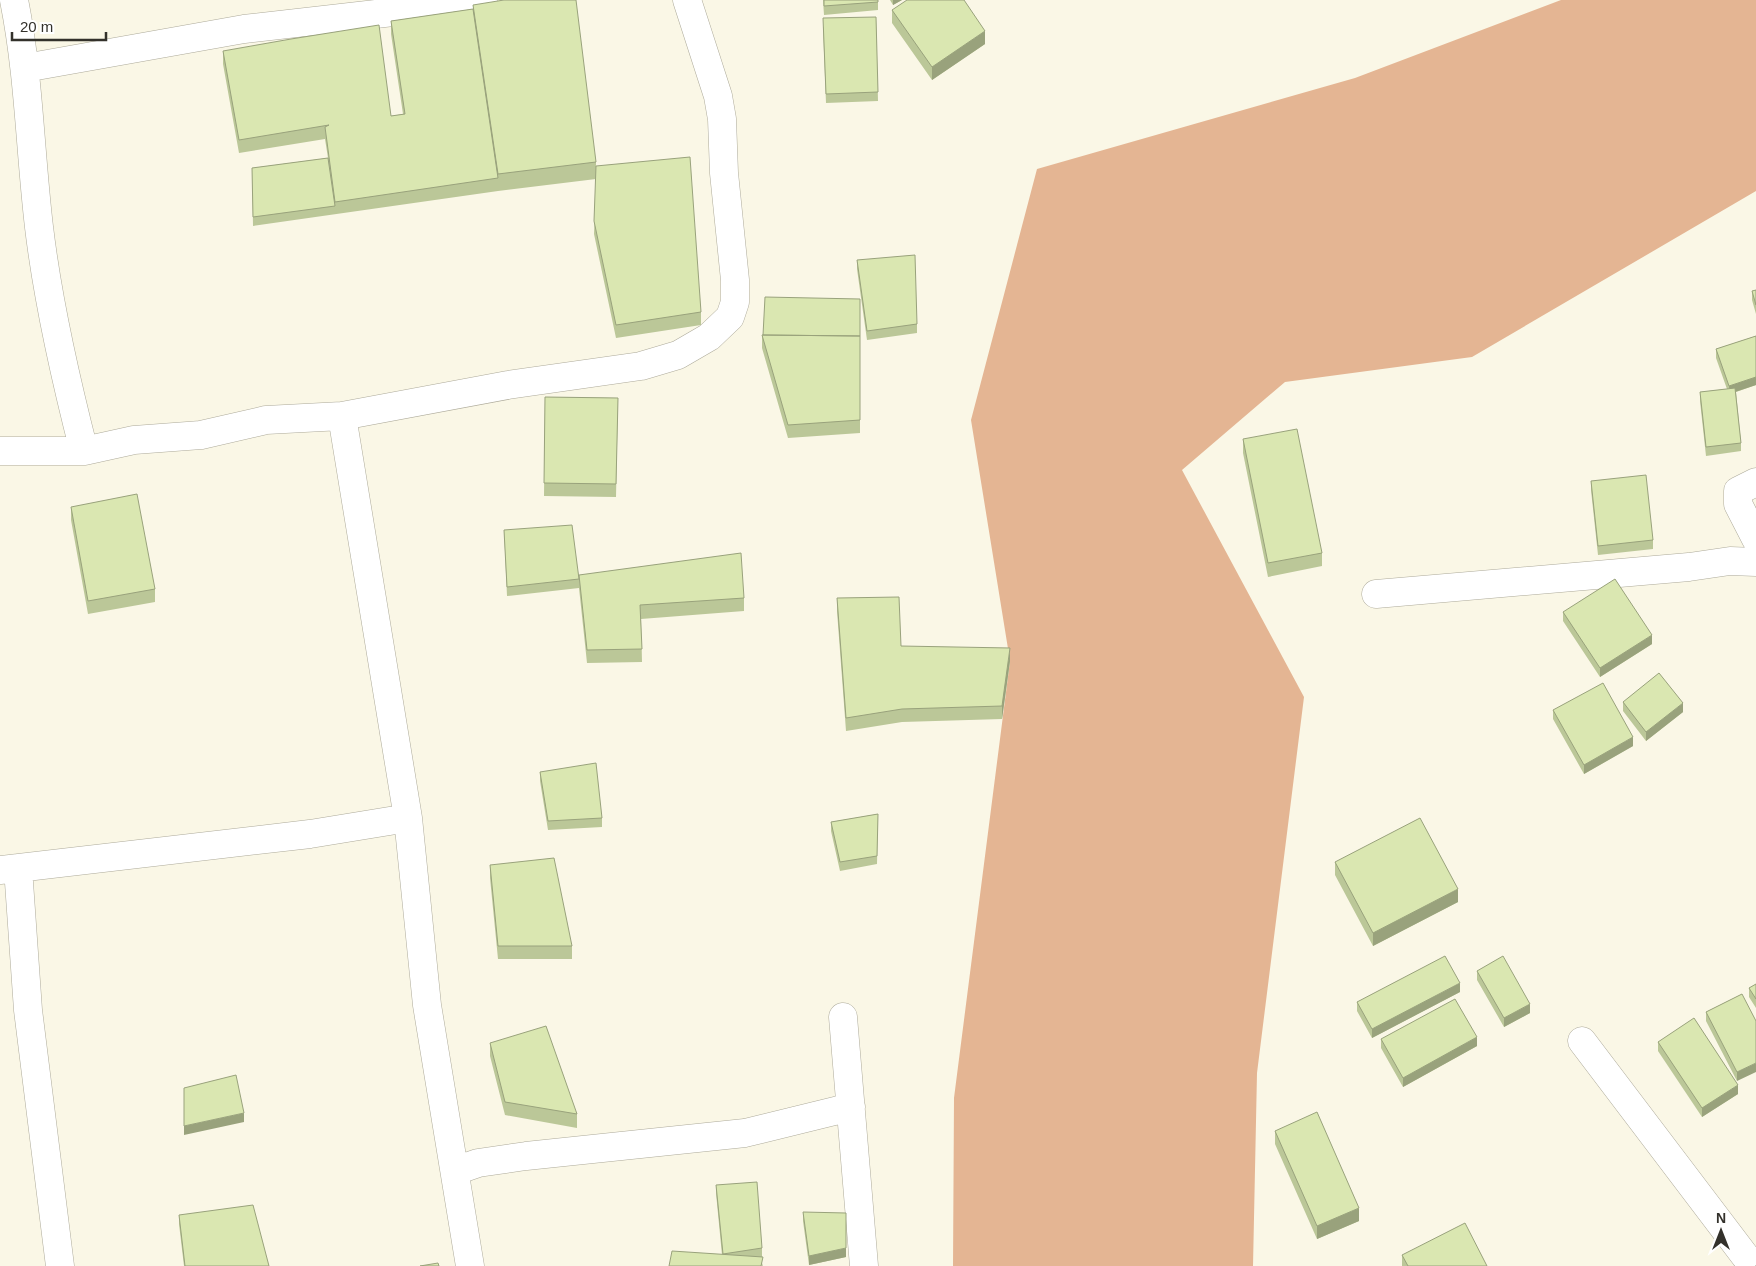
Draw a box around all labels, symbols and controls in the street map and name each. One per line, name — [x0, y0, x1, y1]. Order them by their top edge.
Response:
scale bar — [12, 10, 106, 42]
text: 20 m — [20, 18, 53, 35]
north arrow — [1696, 1206, 1746, 1256]
text: N — [1716, 1210, 1726, 1226]

